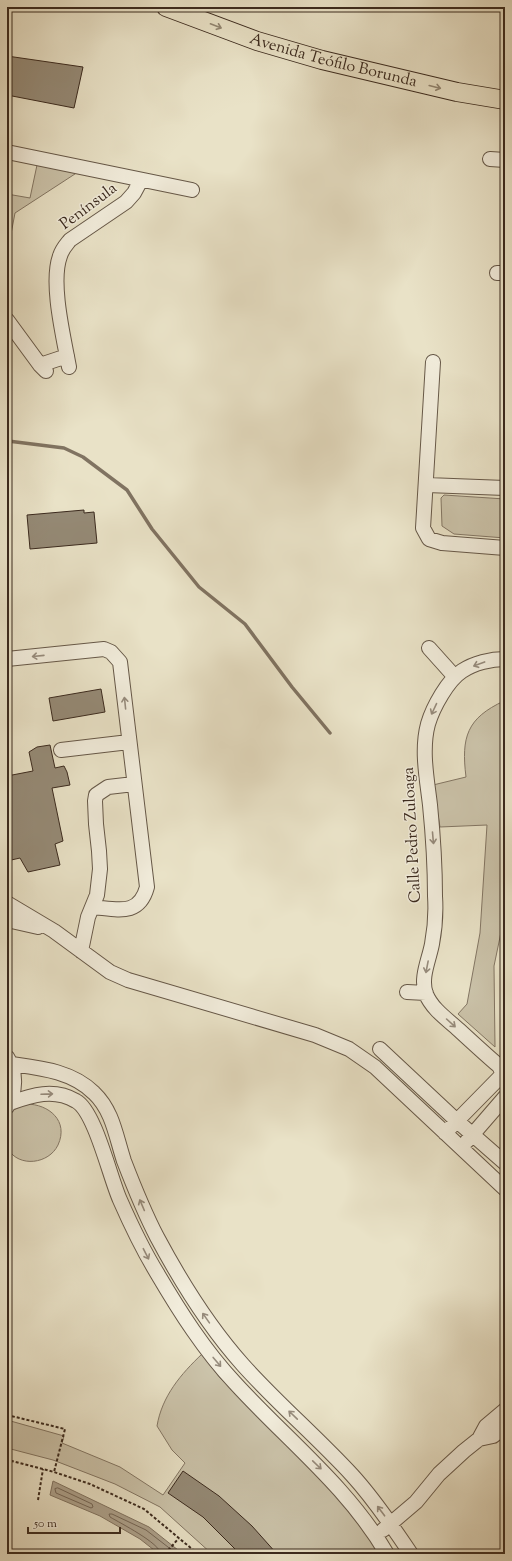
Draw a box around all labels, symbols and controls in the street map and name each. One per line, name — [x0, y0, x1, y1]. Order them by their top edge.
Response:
one-way arrow — [210, 22, 222, 30]
street label: Avenida Teófilo Borunda — [246, 28, 420, 94]
one-way arrow — [429, 84, 442, 91]
street label: Península — [55, 177, 123, 236]
one-way arrow — [32, 652, 45, 660]
one-way arrow — [473, 660, 485, 668]
one-way arrow — [122, 697, 129, 710]
one-way arrow — [430, 703, 437, 715]
street label: Calle Pedro Zuloaga — [398, 766, 428, 904]
one-way arrow — [429, 831, 436, 844]
one-way arrow — [422, 960, 430, 973]
one-way arrow — [446, 1018, 456, 1027]
one-way arrow — [40, 1090, 53, 1098]
one-way arrow — [138, 1200, 145, 1212]
one-way arrow — [143, 1247, 150, 1259]
one-way arrow — [202, 1313, 210, 1324]
one-way arrow — [212, 1357, 221, 1368]
one-way arrow — [288, 1410, 298, 1420]
one-way arrow — [312, 1461, 322, 1470]
one-way arrow — [376, 1505, 385, 1516]
scale bar — [28, 1509, 120, 1535]
text: 50 m — [33, 1515, 57, 1533]

